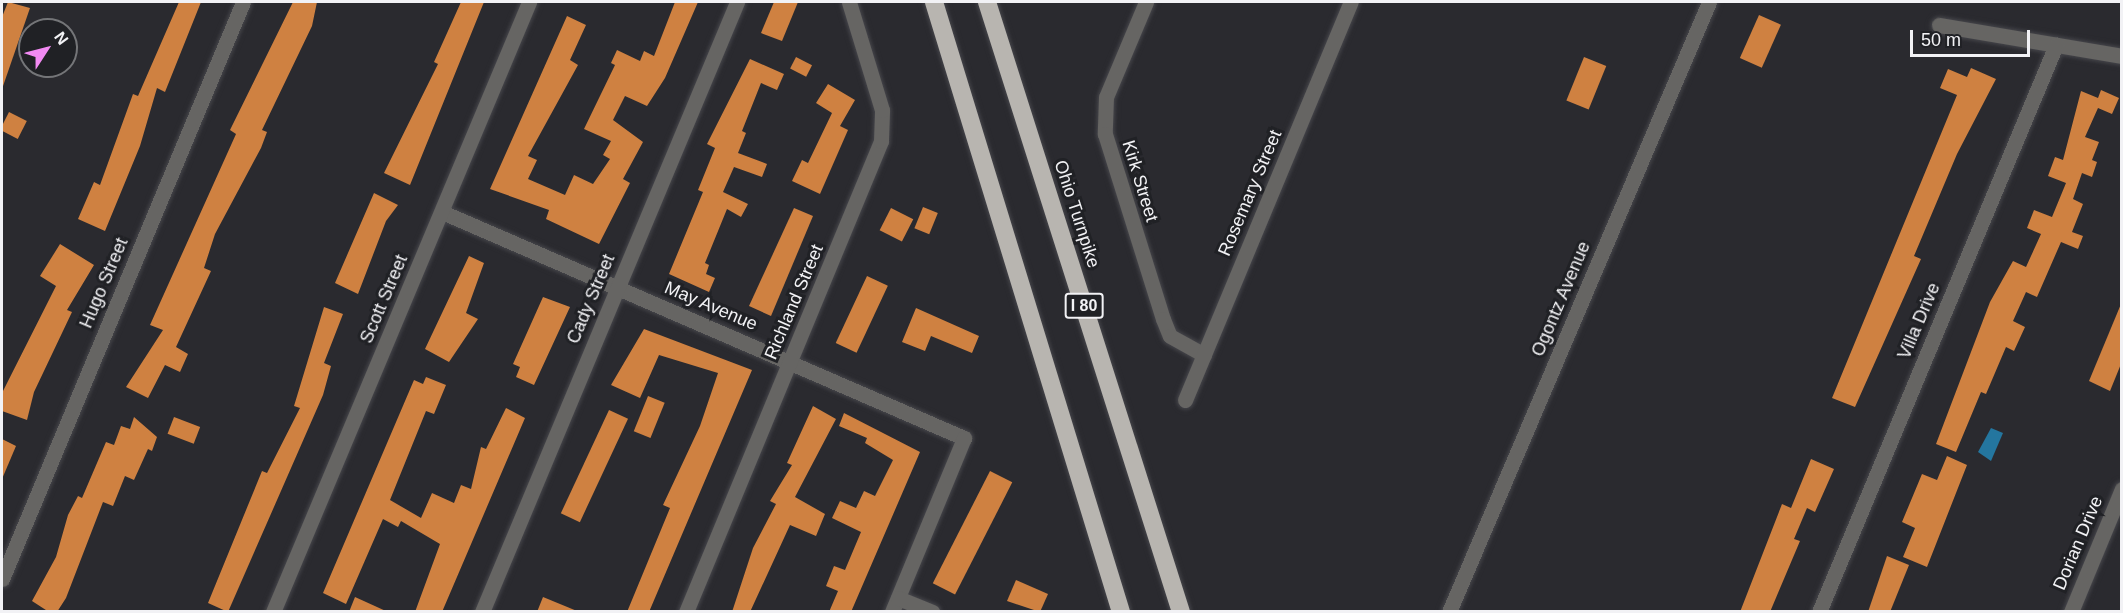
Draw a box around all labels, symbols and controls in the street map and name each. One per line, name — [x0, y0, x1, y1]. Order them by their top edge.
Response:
north arrow — [18, 18, 78, 78]
scale bar — [1913, 18, 2033, 56]
text: N — [51, 29, 72, 48]
text: 50 m — [1921, 30, 1961, 50]
street label: Rosemary Street — [1214, 127, 1286, 259]
street label: Kirk Street — [1117, 138, 1163, 224]
street label: Ohio Turnpike — [1049, 157, 1105, 271]
street label: Hugo Street — [75, 235, 133, 331]
street label: Ogontz Avenue — [1527, 238, 1595, 360]
street label: Richland Street — [760, 241, 828, 363]
street label: Scott Street — [356, 251, 412, 347]
street label: Cady Street — [562, 251, 620, 347]
street label: May Avenue — [661, 277, 761, 335]
street label: Villa Drive — [1893, 280, 1945, 362]
road number: I 80 — [1064, 293, 1104, 319]
street label: Dorian Drive — [2049, 493, 2107, 593]

